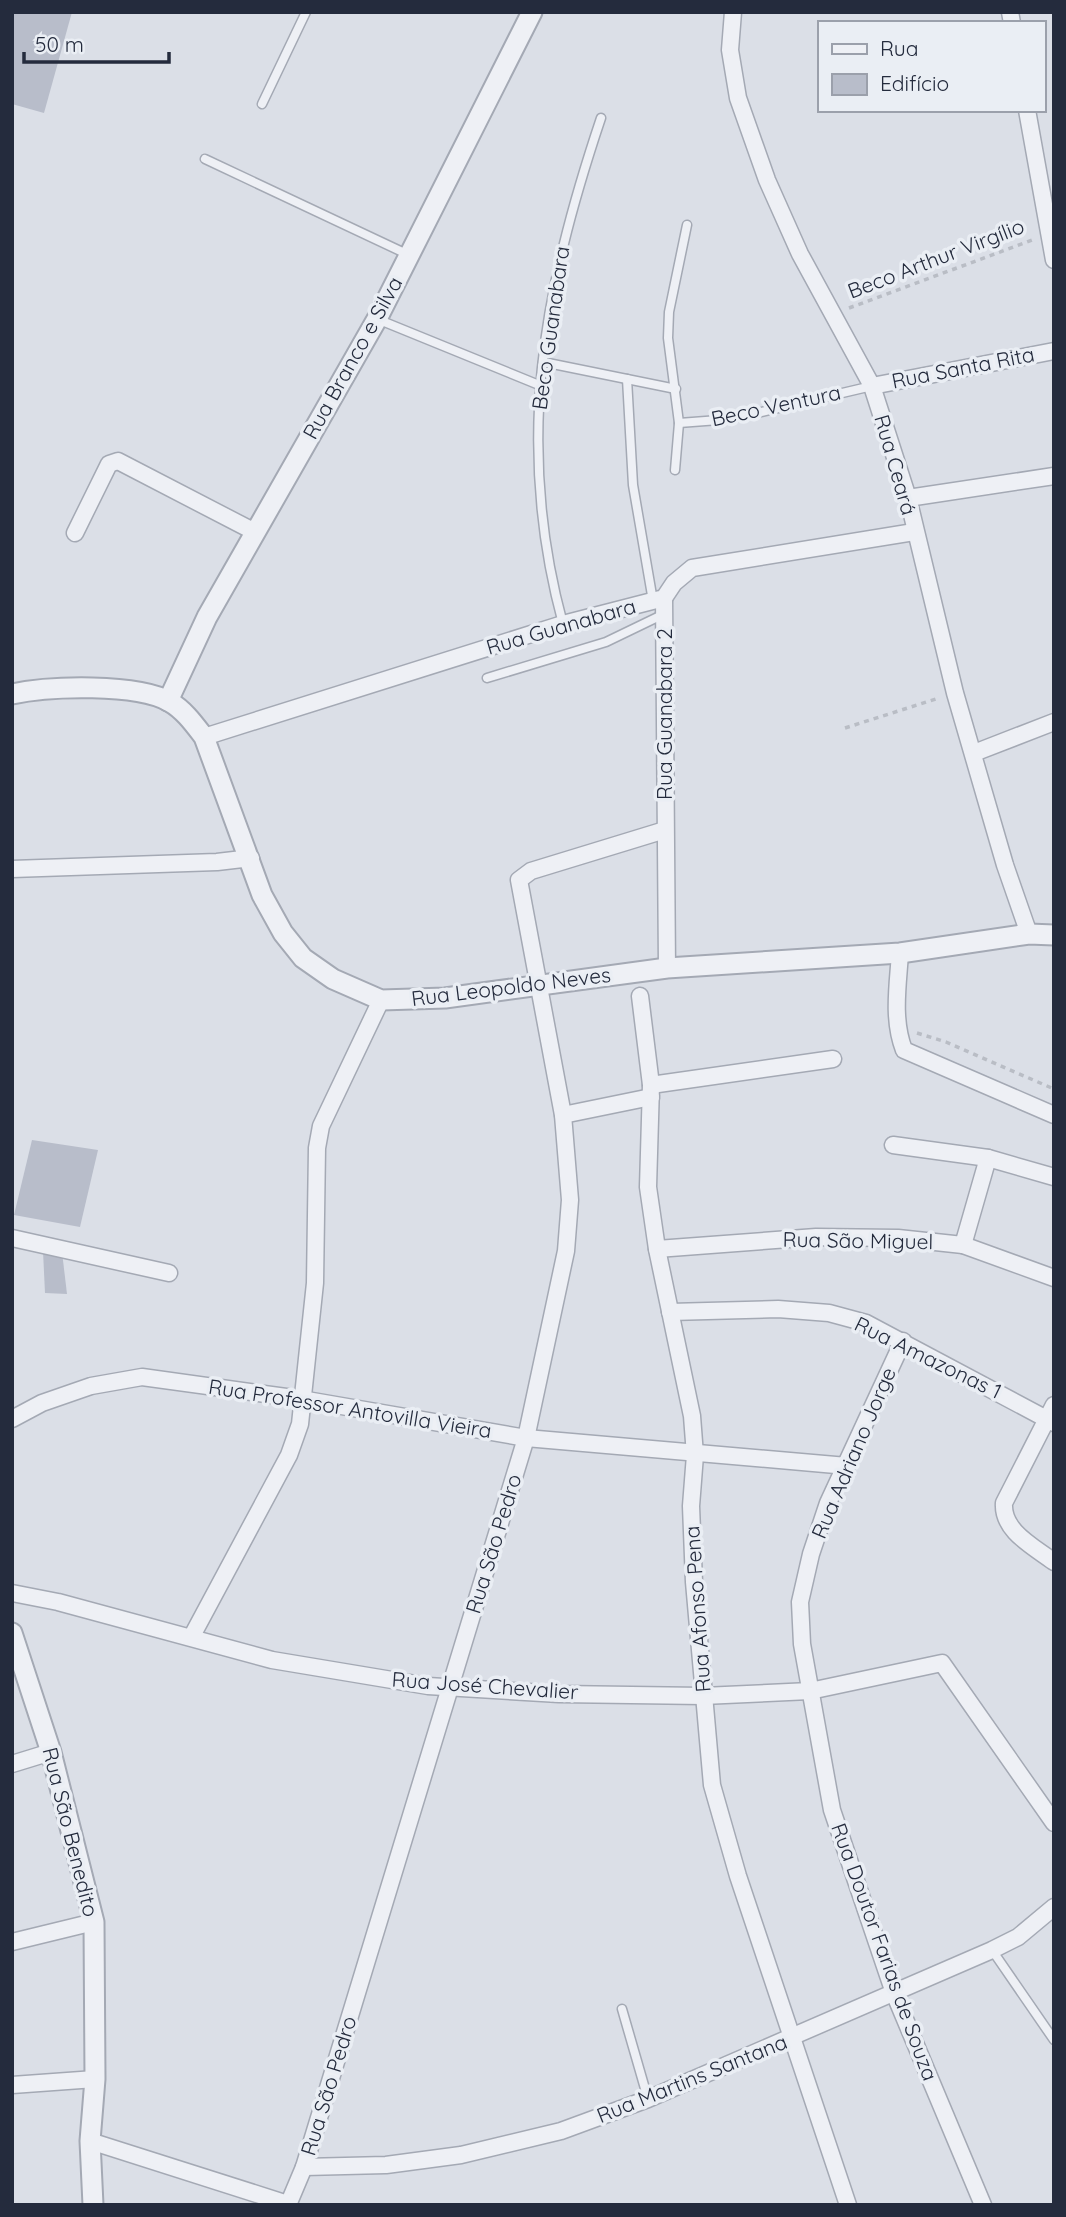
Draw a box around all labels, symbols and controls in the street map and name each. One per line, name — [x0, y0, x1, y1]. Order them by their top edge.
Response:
scale bar — [24, 21, 170, 65]
legend — [818, 21, 1045, 112]
text: 50 m — [35, 31, 84, 57]
text: Rua — [880, 35, 919, 61]
text: Edifício — [880, 70, 949, 96]
street label: Beco Arthur Virgílio — [844, 212, 1028, 304]
street label: Beco Guanabara — [526, 244, 574, 411]
street label: Rua Branco e Silva — [297, 272, 408, 443]
street label: Rua Santa Rita — [889, 340, 1036, 394]
street label: Beco Ventura — [709, 379, 843, 431]
street label: Rua Ceará — [869, 412, 923, 518]
street label: Rua Guanabara — [483, 592, 639, 660]
street label: Rua Guanabara 2 — [651, 628, 677, 800]
street label: Rua Leopoldo Neves — [410, 961, 612, 1011]
street label: Rua São Miguel — [782, 1226, 934, 1254]
street label: Rua Amazonas 1 — [851, 1310, 1006, 1404]
street label: Rua Adriano Jorge — [805, 1363, 901, 1542]
street label: Rua Professor Antovilla Vieira — [207, 1373, 494, 1443]
street label: Rua São Pedro — [459, 1471, 527, 1617]
street label: Rua Afonso Pena — [678, 1525, 716, 1693]
street label: Rua José Chevalier — [391, 1666, 579, 1704]
street label: Rua São Benedito — [37, 1744, 105, 1919]
street label: Rua Doutor Farias de Souza — [826, 1819, 944, 2084]
street label: Rua São Pedro — [294, 2013, 362, 2159]
street label: Rua Martins Santana — [593, 2028, 791, 2128]

